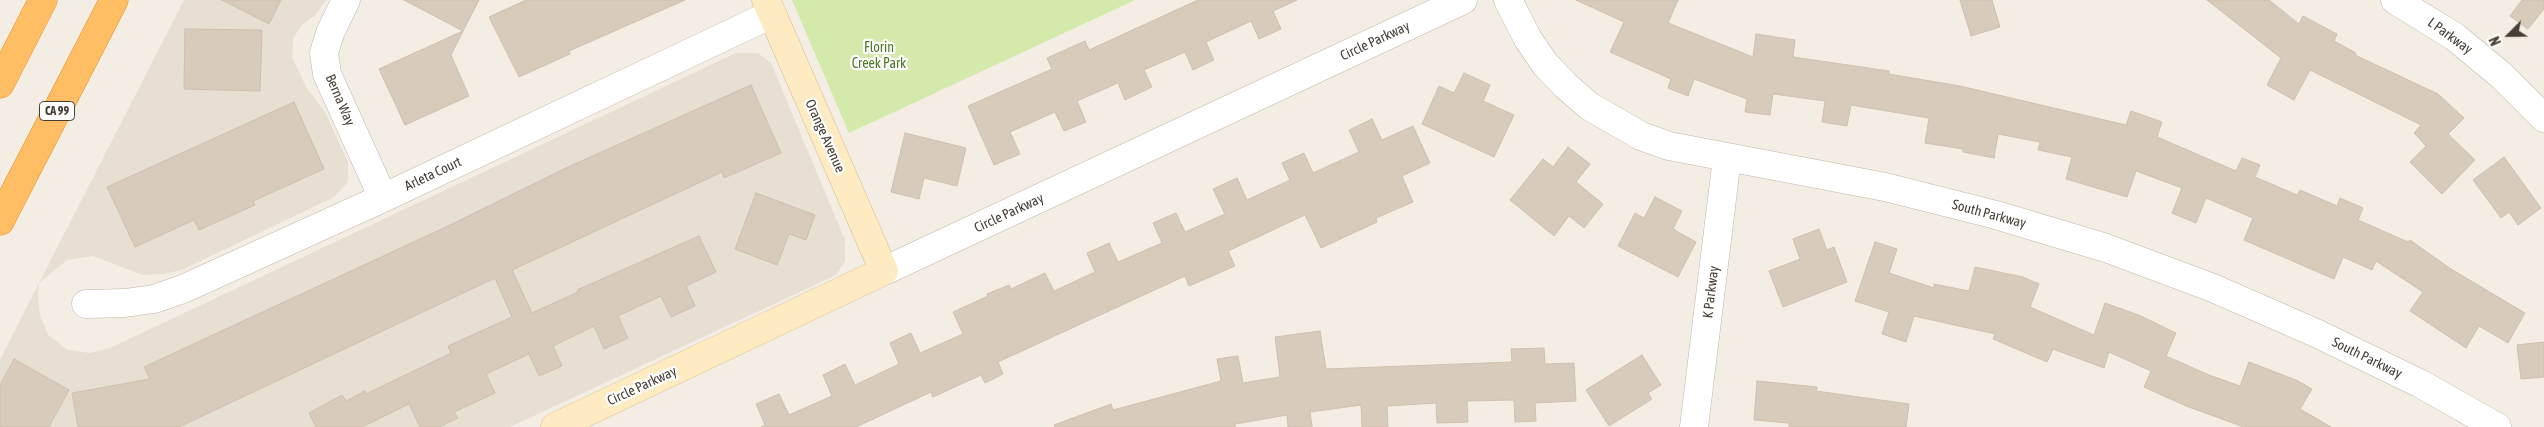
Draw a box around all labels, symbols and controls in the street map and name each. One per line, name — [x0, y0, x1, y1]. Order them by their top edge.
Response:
north arrow — [2484, 10, 2534, 60]
street label: L Parkway — [2424, 14, 2476, 58]
street label: Circle Parkway — [1338, 18, 1412, 64]
text: N — [2486, 34, 2504, 48]
park label: Florin Creek Park — [852, 40, 906, 72]
street label: Berna Way — [322, 72, 358, 128]
street label: Orange Avenue — [801, 97, 849, 175]
road number: CA 99 — [40, 102, 74, 120]
street label: Arleta Court — [402, 153, 464, 195]
street label: Circle Parkway — [972, 190, 1046, 236]
street label: South Parkway — [1950, 196, 2028, 232]
street label: K Parkway — [1699, 265, 1723, 319]
street label: South Parkway — [2329, 334, 2405, 382]
street label: Circle Parkway — [605, 363, 679, 409]

